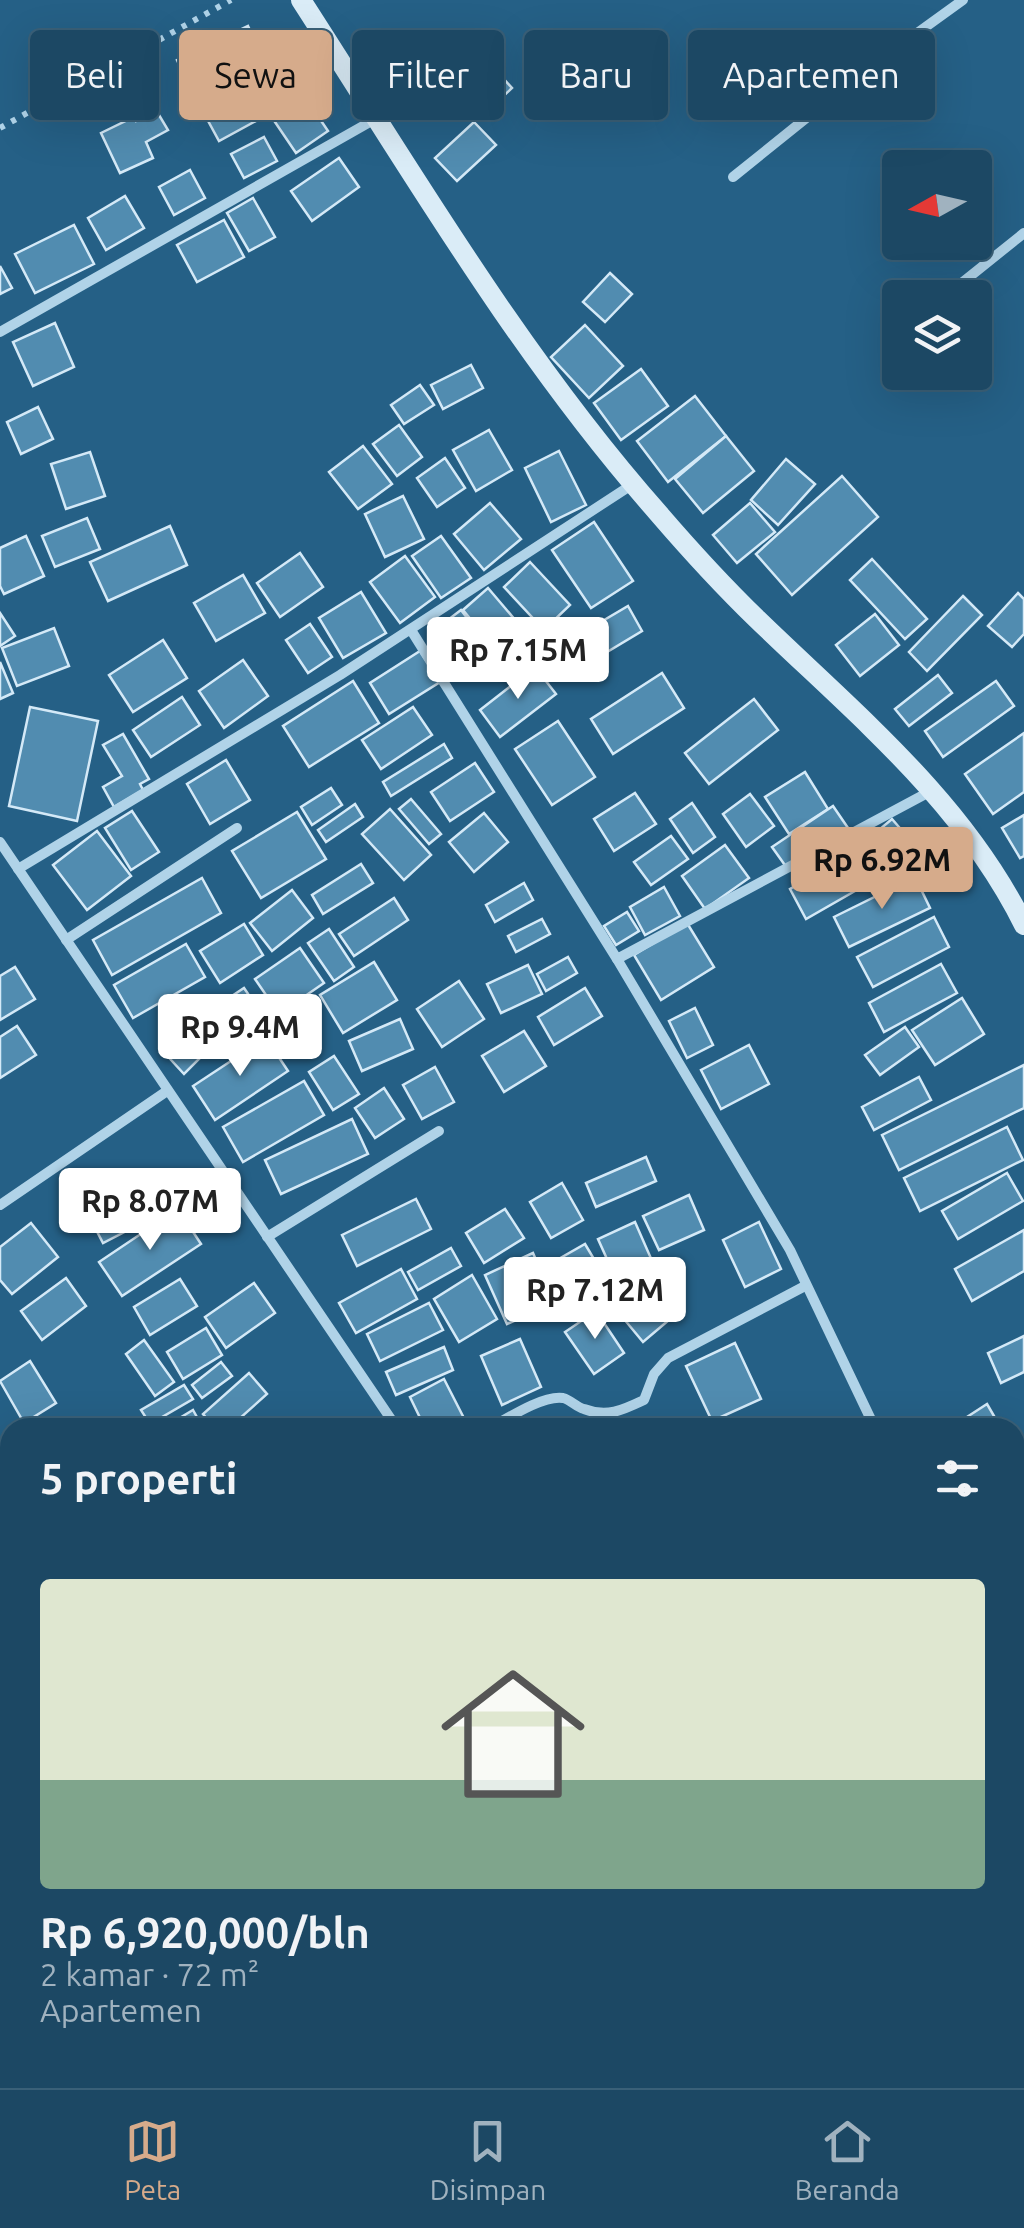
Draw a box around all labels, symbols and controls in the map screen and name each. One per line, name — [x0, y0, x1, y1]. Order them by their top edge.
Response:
chip: Beli — [30, 30, 159, 120]
chip: Sewa — [179, 30, 332, 120]
chip: Filter — [352, 30, 504, 120]
chip: Baru — [524, 30, 668, 120]
chip: Apartemen — [688, 30, 935, 120]
north arrow — [882, 150, 992, 260]
map controls — [882, 150, 992, 390]
button: layers — [882, 280, 992, 390]
pin: Rp 7.15M — [415, 617, 621, 702]
text: Rp 7.15M — [449, 631, 587, 667]
pin: Rp 6.92M — [779, 827, 985, 912]
text: Rp 6.92M — [813, 841, 951, 877]
pin: Rp 9.4M — [148, 994, 332, 1079]
text: Rp 9.4M — [180, 1008, 300, 1044]
pin: Rp 8.07M — [47, 1168, 253, 1253]
text: Rp 8.07M — [81, 1182, 219, 1218]
pin: Rp 7.12M — [492, 1257, 698, 1342]
text: Rp 7.12M — [526, 1271, 664, 1307]
icon: filters — [930, 1451, 985, 1506]
text: 5 properti — [40, 1455, 237, 1502]
icon: home — [423, 1644, 603, 1824]
text: Rp 6,920,000/bln — [40, 1909, 370, 1956]
text: 2 kamar · 72 m² — [40, 1956, 259, 1992]
text: Apartemen — [40, 1992, 202, 2028]
tab: Peta — [124, 2114, 181, 2205]
tab: Disimpan — [430, 2114, 546, 2205]
tab: Beranda — [795, 2114, 900, 2205]

